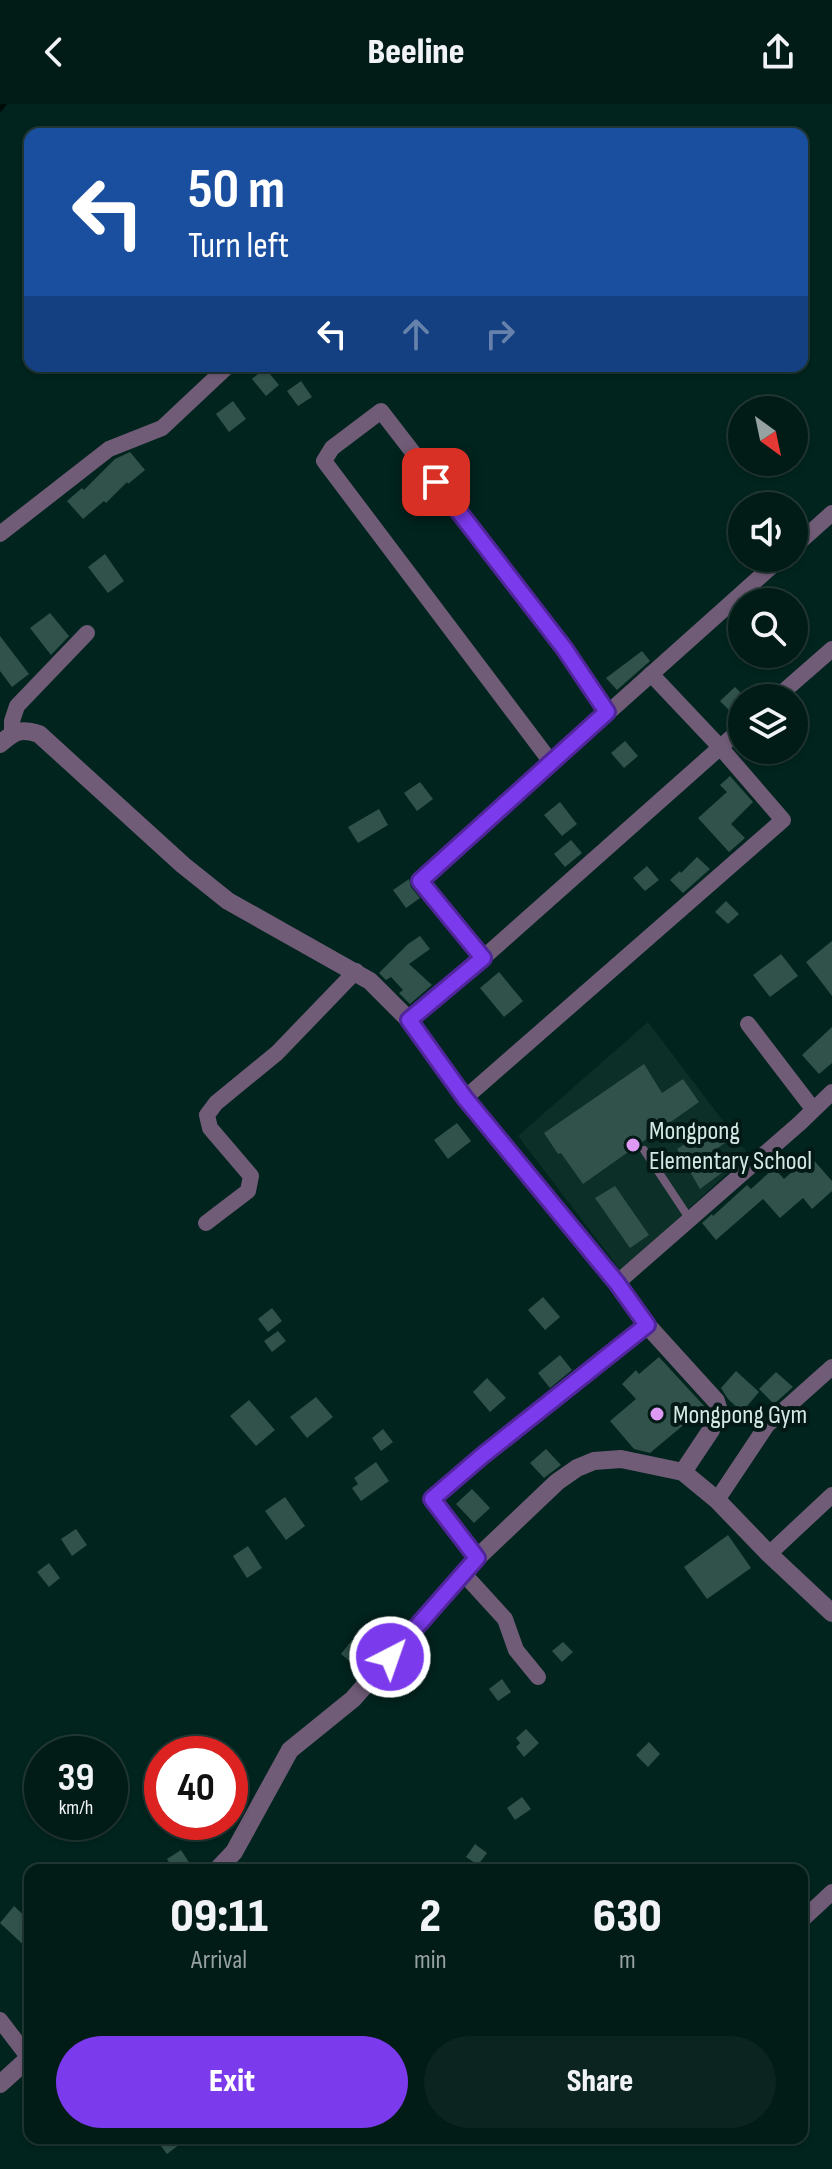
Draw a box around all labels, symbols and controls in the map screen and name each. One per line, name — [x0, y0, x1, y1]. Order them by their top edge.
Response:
icon: back — [32, 30, 76, 74]
icon: share — [756, 30, 800, 74]
text: Beeline — [368, 31, 464, 74]
text: 50 m — [188, 157, 285, 224]
icon: left — [56, 160, 160, 264]
text: Turn left — [188, 225, 289, 268]
icon: left — [310, 312, 354, 356]
icon: ahead — [394, 312, 438, 356]
icon: right — [478, 312, 522, 356]
north arrow — [728, 396, 808, 476]
map controls — [728, 396, 808, 764]
pin — [402, 448, 470, 516]
icon: arrive — [414, 460, 458, 504]
button: sound — [728, 492, 808, 572]
button: search — [728, 588, 808, 668]
button: layers — [728, 684, 808, 764]
place label: Mongpong Elementary School — [649, 1116, 812, 1177]
marker: Mongpong Elementary School — [624, 1136, 642, 1154]
place label: Mongpong Gym — [673, 1400, 807, 1431]
marker: Mongpong Gym — [648, 1405, 666, 1423]
position arrow — [348, 1615, 432, 1699]
speed limit sign: 40 — [144, 1736, 248, 1840]
text: 39 — [58, 1754, 94, 1802]
text: km/h — [59, 1796, 93, 1820]
text: 09:11 — [170, 1888, 268, 1945]
text: 2 — [420, 1888, 441, 1945]
text: 630 — [593, 1888, 662, 1945]
text: Arrival — [191, 1945, 247, 1976]
text: min — [414, 1945, 447, 1976]
text: m — [619, 1945, 636, 1976]
button: Exit — [56, 2036, 408, 2128]
button: Share — [424, 2036, 776, 2128]

